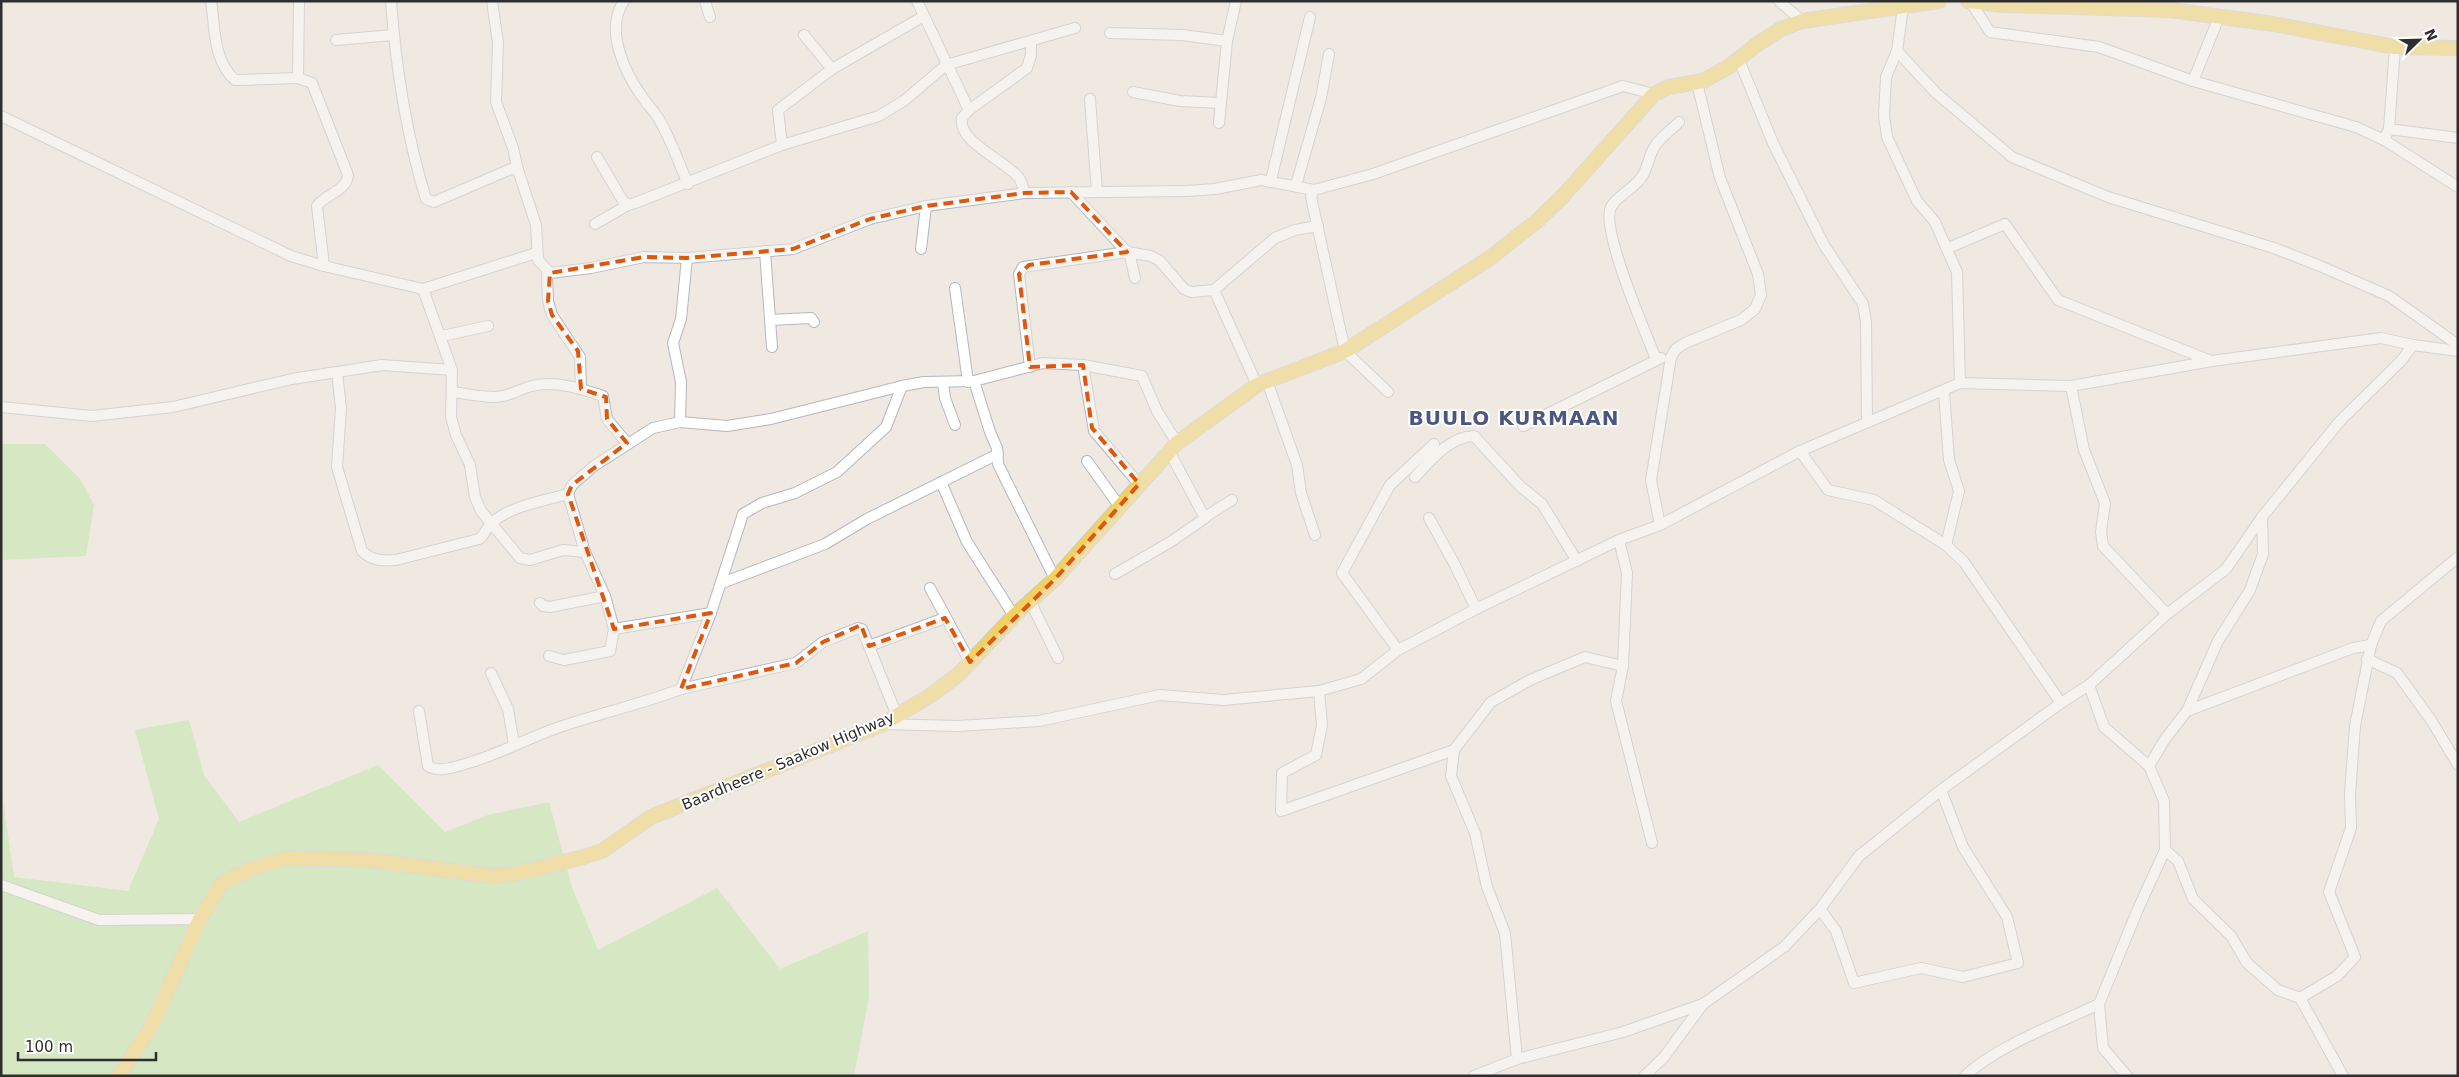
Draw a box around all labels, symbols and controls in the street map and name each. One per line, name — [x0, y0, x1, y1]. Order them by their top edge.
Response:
north arrow — [2394, 15, 2444, 65]
text: N — [2421, 26, 2441, 43]
district label: BUULO KURMAAN — [1408, 406, 1620, 430]
street label: Baardheere - Saakow Highway — [679, 708, 897, 814]
scale bar — [18, 1030, 155, 1062]
text: 100 m — [25, 1038, 73, 1056]

